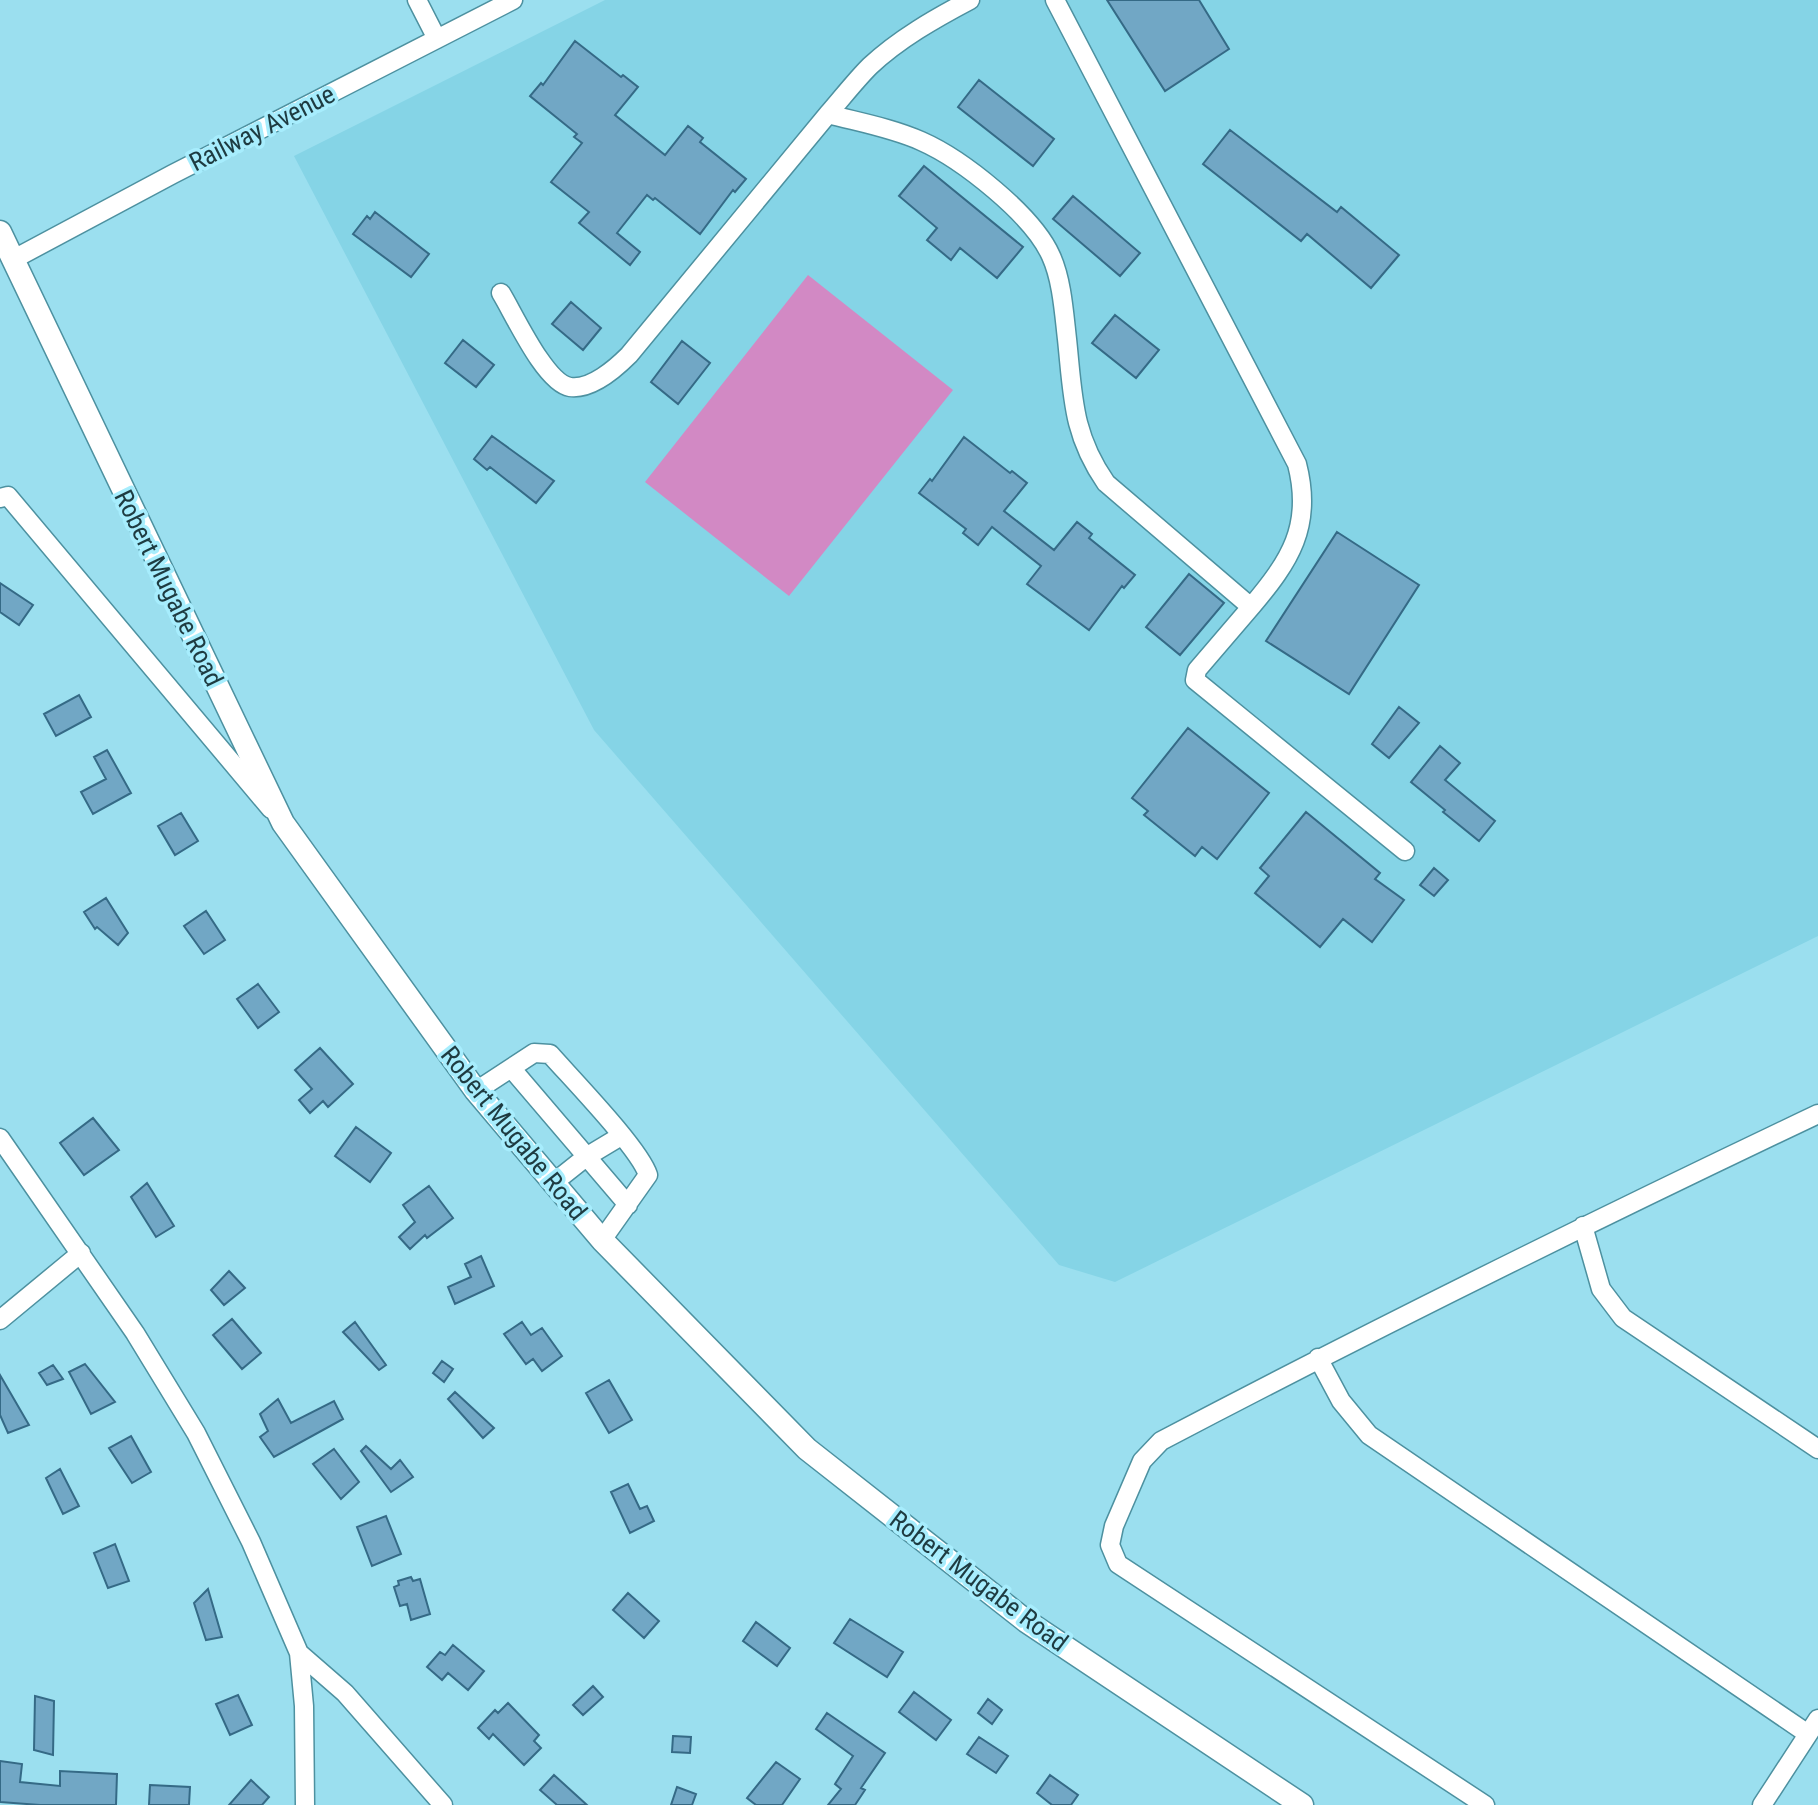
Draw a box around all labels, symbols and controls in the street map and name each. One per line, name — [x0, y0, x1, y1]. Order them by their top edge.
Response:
street label: Railway Avenue — [184, 79, 340, 177]
street label: Robert Mugabe Road — [108, 485, 230, 691]
street label: Robert Mugabe Road — [435, 1040, 593, 1226]
street label: Robert Mugabe Road — [884, 1504, 1074, 1658]

